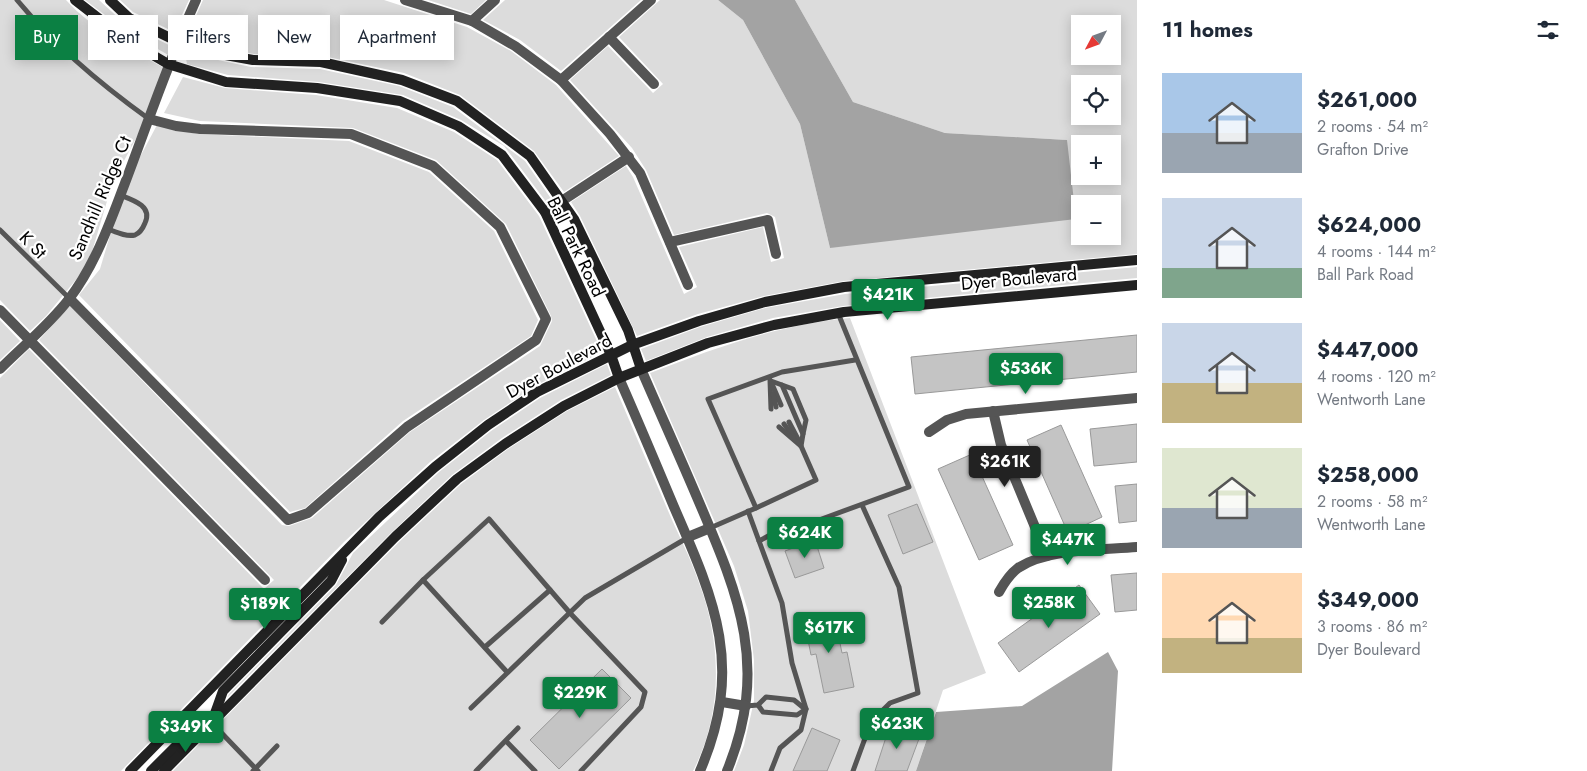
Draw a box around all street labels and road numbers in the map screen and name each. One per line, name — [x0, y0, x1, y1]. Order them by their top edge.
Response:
street label: Sandhill Ridge Ct — [62, 131, 138, 264]
street label: Ball Park Road — [540, 192, 612, 302]
street label: K St — [13, 225, 53, 265]
street label: Dyer Boulevard — [960, 261, 1078, 297]
street label: Dyer Boulevard — [501, 327, 617, 405]

